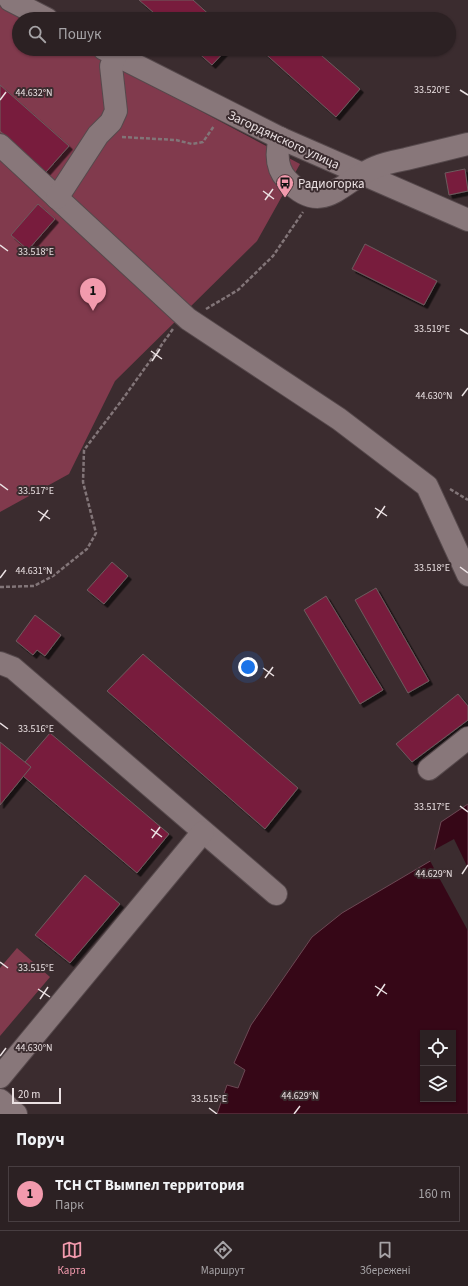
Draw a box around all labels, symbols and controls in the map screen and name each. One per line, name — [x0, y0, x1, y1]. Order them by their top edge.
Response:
search box — [12, 12, 456, 56]
icon: search — [26, 23, 48, 45]
text: Пошук — [58, 24, 101, 45]
text: 33.520°E — [414, 83, 450, 97]
text: 44.632°N — [15, 86, 53, 100]
street label: Загордянского улица — [225, 106, 342, 174]
bus stop icon: Радиогорка — [275, 173, 295, 198]
place label: Радиогорка — [298, 175, 365, 193]
text: 33.518°E — [18, 245, 54, 259]
pin: 1 — [80, 278, 106, 311]
text: 33.519°E — [414, 322, 450, 336]
text: 44.630°N — [415, 389, 453, 403]
text: 33.517°E — [18, 484, 54, 498]
text: 33.518°E — [414, 561, 450, 575]
text: 44.631°N — [15, 564, 53, 578]
your location — [238, 657, 258, 677]
text: 33.516°E — [18, 722, 54, 736]
text: 33.517°E — [414, 800, 450, 814]
text: 44.629°N — [415, 867, 453, 881]
text: 33.515°E — [18, 961, 54, 975]
map controls — [420, 1030, 456, 1102]
button: locate — [420, 1030, 456, 1066]
text: 44.630°N — [15, 1041, 53, 1055]
button: layers — [420, 1066, 456, 1102]
scale bar — [12, 1086, 61, 1105]
text: 20 m — [18, 1087, 40, 1102]
text: 44.629°N — [281, 1089, 319, 1103]
text: 33.515°E — [191, 1092, 227, 1106]
text: Поруч — [16, 1128, 65, 1152]
text: ТСН СТ Вымпел территория — [55, 1175, 244, 1196]
text: 1 — [27, 1185, 33, 1203]
text: 160 m — [418, 1185, 451, 1203]
text: Парк — [55, 1196, 84, 1214]
tab: Карта — [57, 1239, 86, 1278]
tab: Маршрут — [201, 1239, 245, 1278]
tab: Збережені — [360, 1239, 411, 1278]

